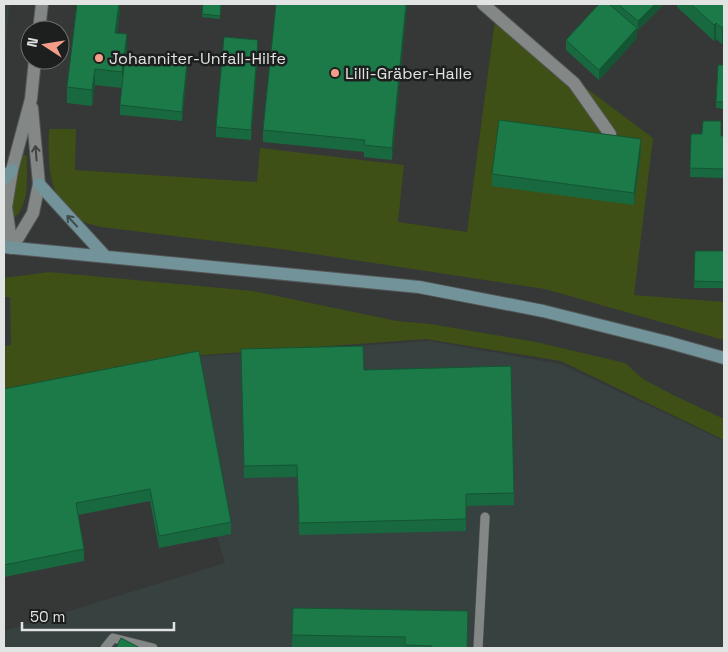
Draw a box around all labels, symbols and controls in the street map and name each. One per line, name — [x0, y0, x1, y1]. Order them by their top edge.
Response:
north arrow — [20, 20, 70, 70]
text: N — [23, 36, 42, 49]
place label: Johanniter-Unfall-Hilfe — [109, 48, 286, 69]
marker: Johanniter-Unfall-Hilfe — [93, 52, 105, 64]
place label: Lilli-Gräber-Halle — [345, 63, 472, 84]
marker: Lilli-Gräber-Halle — [329, 67, 341, 79]
one-way arrow — [31, 145, 41, 161]
one-way arrow — [66, 215, 78, 227]
scale bar — [22, 600, 175, 632]
text: 50 m — [30, 607, 65, 626]

